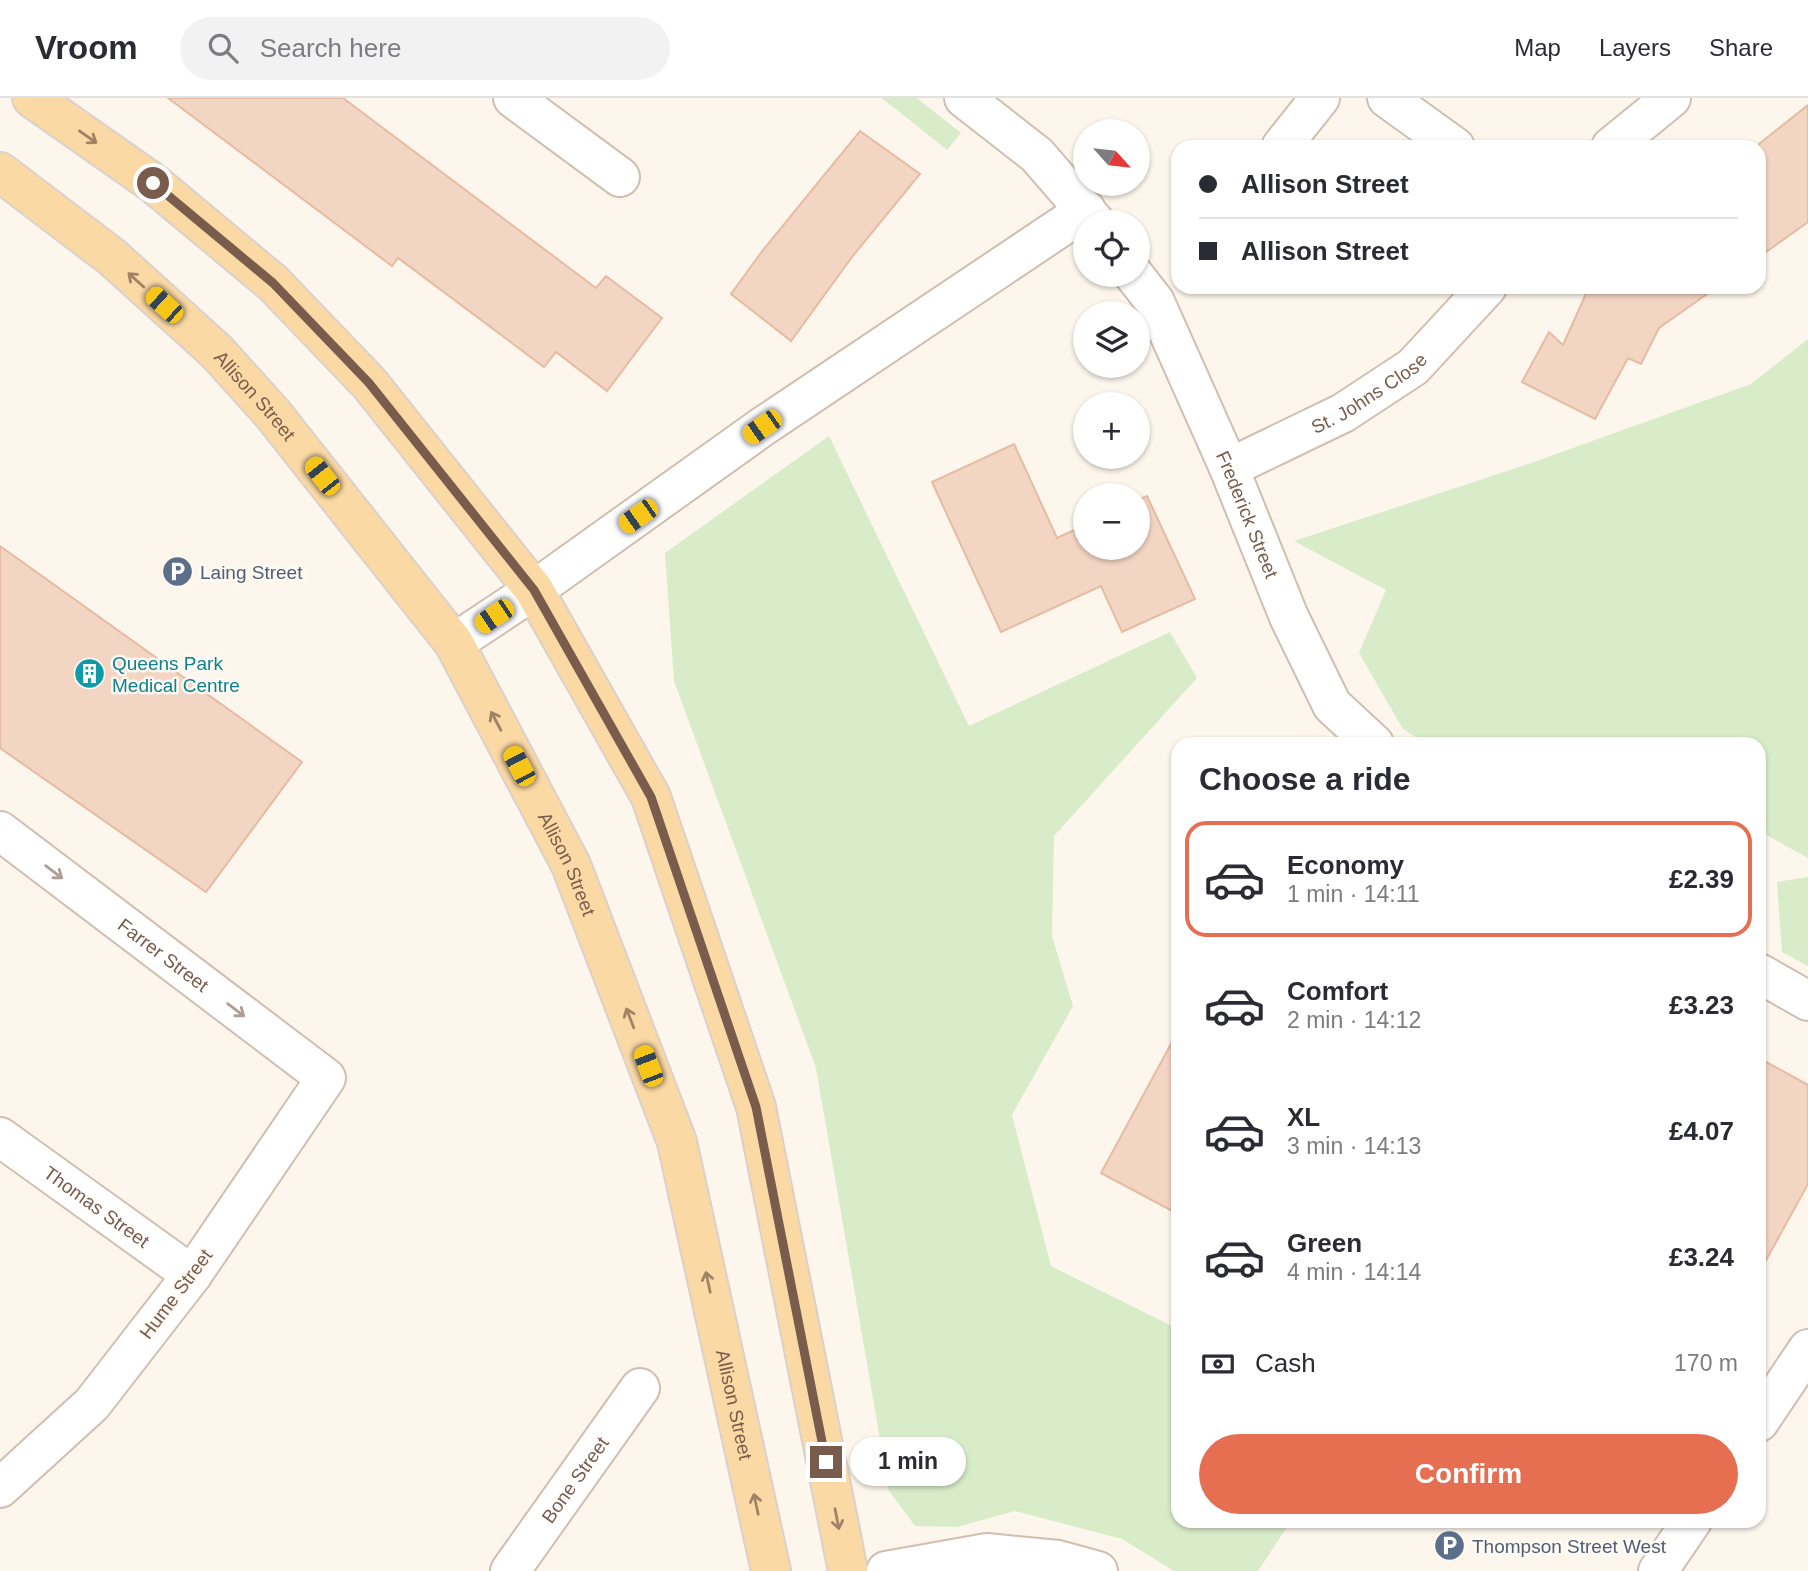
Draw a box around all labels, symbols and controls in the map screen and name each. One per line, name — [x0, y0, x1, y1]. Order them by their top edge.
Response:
search box — [180, 17, 670, 80]
text: Vroom — [35, 29, 138, 66]
icon: search — [204, 29, 242, 67]
text: Search here — [260, 33, 401, 63]
text: Map — [1514, 34, 1561, 61]
text: Layers — [1599, 34, 1671, 61]
text: Share — [1709, 34, 1773, 61]
north arrow — [1073, 119, 1150, 196]
map controls — [1073, 119, 1150, 560]
one-way arrow — [78, 130, 97, 144]
route start — [137, 167, 169, 199]
text: Allison Street — [1241, 169, 1409, 199]
button: locate — [1073, 210, 1150, 287]
text: Allison Street — [1241, 236, 1409, 266]
one-way arrow — [128, 271, 145, 288]
car — [142, 283, 187, 327]
button: layers — [1073, 301, 1150, 378]
street label: Allison Street — [210, 346, 300, 445]
street label: St. Johns Close — [1308, 349, 1431, 437]
button: + — [1073, 392, 1150, 469]
car — [739, 406, 786, 448]
street label: Frederick Street — [1212, 448, 1283, 582]
car — [301, 453, 344, 499]
button: − — [1073, 483, 1150, 560]
car — [615, 495, 662, 537]
parking icon: Laing Street — [160, 555, 194, 589]
place label: Laing Street — [200, 562, 303, 583]
car — [471, 596, 518, 636]
place label: Queens Park Medical Centre — [112, 653, 240, 696]
building icon: Queens Park Medical Centre — [72, 657, 106, 691]
one-way arrow — [489, 712, 503, 732]
car — [500, 743, 539, 789]
text: Choose a ride — [1199, 761, 1411, 797]
street label: Allison Street — [534, 808, 600, 919]
icon: car — [1203, 848, 1266, 911]
text: Economy — [1287, 850, 1404, 880]
one-way arrow — [45, 864, 64, 879]
text: £2.39 — [1669, 864, 1734, 894]
text: 1 min · 14:11 — [1287, 881, 1420, 907]
street label: Farrer Street — [114, 914, 213, 996]
icon: car — [1203, 974, 1266, 1037]
text: Comfort — [1287, 976, 1388, 1006]
text: £3.23 — [1669, 990, 1734, 1020]
one-way arrow — [226, 1002, 244, 1017]
one-way arrow — [622, 1007, 635, 1029]
text: 2 min · 14:12 — [1287, 1007, 1421, 1033]
car — [631, 1043, 666, 1089]
icon: car — [1203, 1100, 1266, 1163]
text: XL — [1287, 1102, 1320, 1132]
text: £4.07 — [1669, 1116, 1734, 1146]
text: 3 min · 14:13 — [1287, 1133, 1421, 1159]
street label: Thomas Street — [40, 1162, 154, 1252]
icon: car — [1203, 1226, 1266, 1289]
text: Green — [1287, 1228, 1362, 1258]
text: £3.24 — [1669, 1242, 1734, 1272]
street label: Hume Street — [136, 1245, 217, 1343]
text: 4 min · 14:14 — [1287, 1259, 1421, 1285]
one-way arrow — [700, 1271, 714, 1294]
icon: cash — [1199, 1345, 1237, 1383]
street label: Allison Street — [712, 1348, 757, 1462]
text: Cash — [1255, 1348, 1316, 1378]
text: 170 m — [1674, 1350, 1738, 1376]
street label: Bone Street — [537, 1432, 613, 1527]
button: Confirm — [1199, 1434, 1738, 1514]
callout: 1 min — [850, 1438, 966, 1486]
route end — [810, 1446, 842, 1478]
text: 1 min — [878, 1448, 938, 1474]
one-way arrow — [749, 1493, 763, 1516]
one-way arrow — [831, 1507, 845, 1530]
parking icon: Thompson Street West — [1432, 1529, 1466, 1563]
place label: Thompson Street West — [1472, 1536, 1667, 1557]

